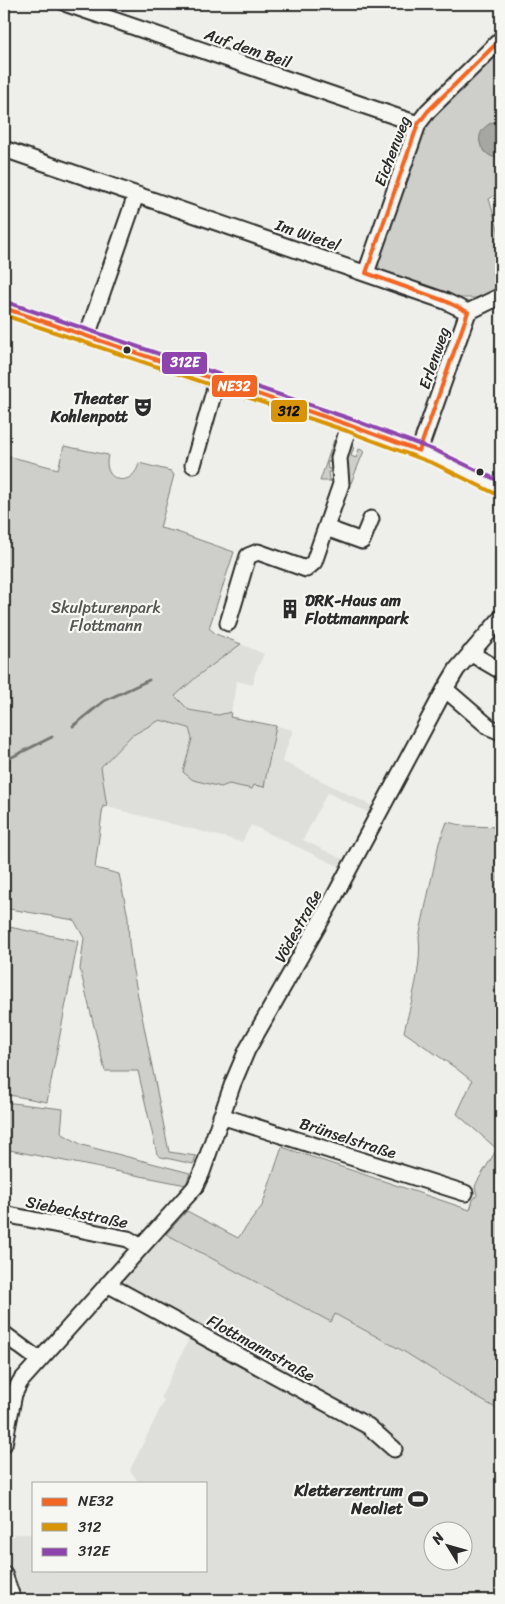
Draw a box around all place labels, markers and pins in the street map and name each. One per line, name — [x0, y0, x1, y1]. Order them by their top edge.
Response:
unlabelled marker — [122, 345, 132, 355]
place label: Theater Kohlenpott — [50, 384, 129, 431]
theatre icon: Theater Kohlenpott — [132, 396, 154, 418]
unlabelled marker — [475, 467, 485, 477]
place label: DRK-Haus am Flottmannpark — [304, 586, 409, 633]
building icon: DRK-Haus am Flottmannpark — [279, 598, 301, 620]
place label: Kletterzentrum Neoliet — [293, 1476, 404, 1523]
sports icon: Kletterzentrum Neoliet — [407, 1488, 429, 1510]

